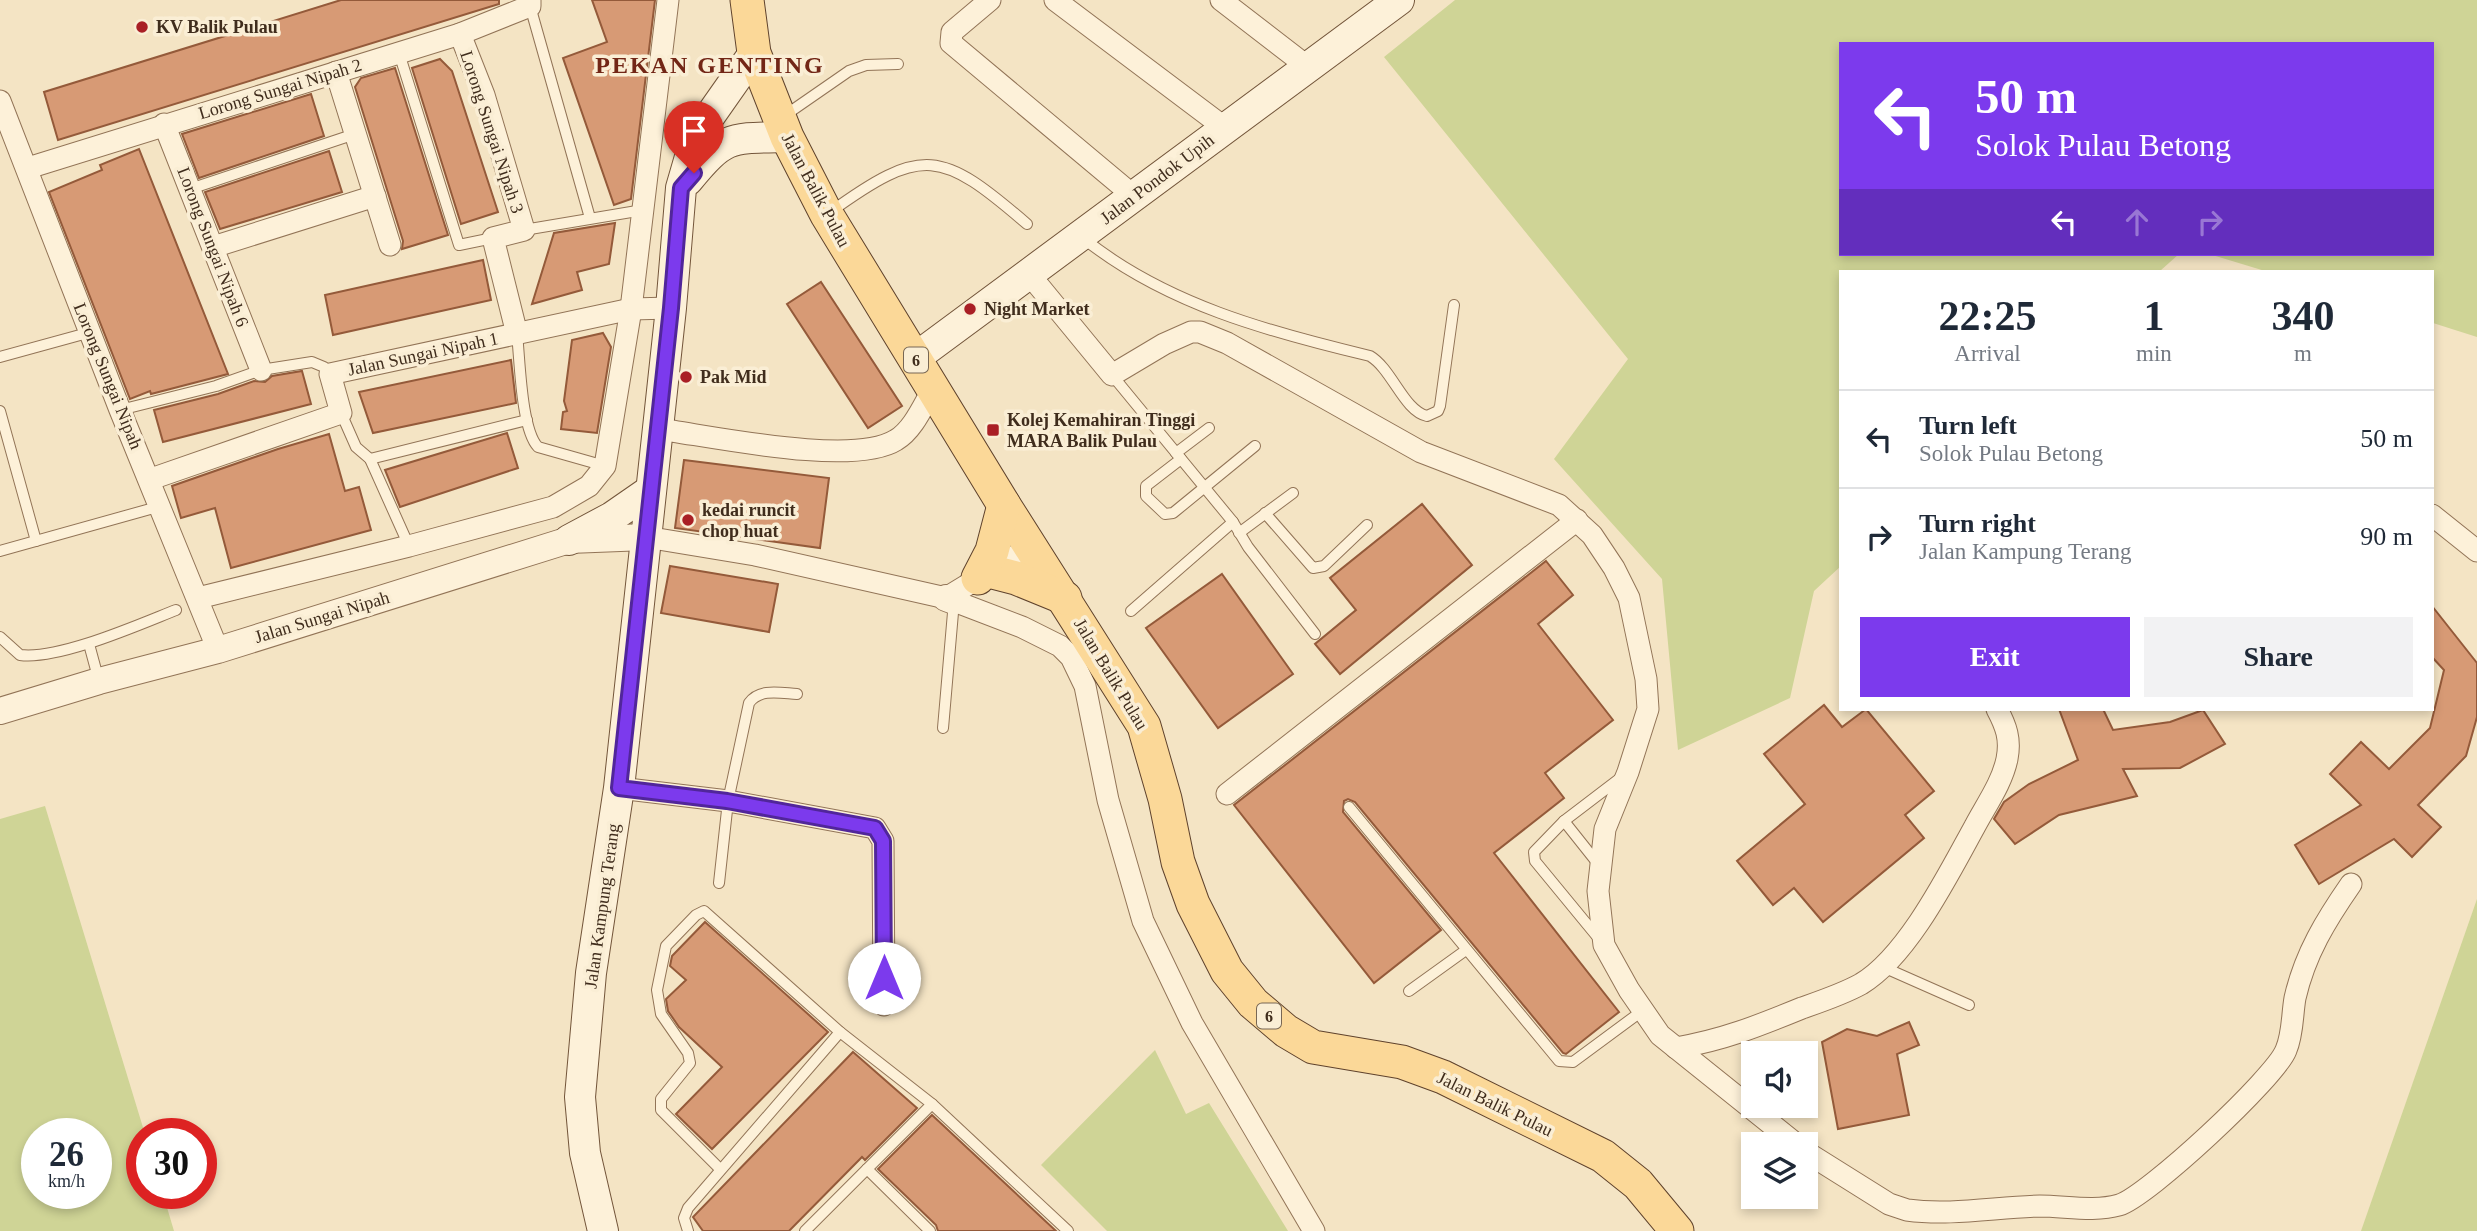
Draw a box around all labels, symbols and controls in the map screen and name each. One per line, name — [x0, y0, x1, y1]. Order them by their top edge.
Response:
place label: KV Balik Pulau — [156, 17, 278, 37]
marker: KV Balik Pulau — [134, 19, 150, 35]
street label: Lorong Sungai Nipah 3 — [456, 48, 528, 216]
district label: PEKAN GENTING — [595, 52, 825, 78]
street label: Lorong Sungai Nipah 2 — [196, 55, 364, 123]
text: 50 m — [1975, 69, 2077, 124]
icon: left — [1860, 70, 1951, 161]
pin — [664, 101, 724, 173]
icon: arrive — [675, 112, 713, 150]
text: Solok Pulau Betong — [1975, 127, 2231, 163]
street label: Jalan Balik Pulau — [778, 130, 854, 250]
street label: Jalan Pondok Upih — [1096, 130, 1218, 228]
street label: Lorong Sungai Nipah 6 — [173, 164, 253, 330]
icon: left — [2045, 203, 2083, 241]
icon: ahead — [2118, 203, 2156, 241]
icon: right — [2191, 203, 2229, 241]
text: 22:25 — [1939, 293, 2037, 339]
text: 1 — [2143, 293, 2164, 339]
text: 340 — [2271, 293, 2334, 339]
place label: Night Market — [984, 299, 1089, 319]
street label: Lorong Sungai Nipah — [70, 300, 146, 452]
marker: Night Market — [962, 301, 978, 317]
street label: Jalan Sungai Nipah 1 — [346, 328, 500, 380]
text: Arrival — [1954, 341, 2021, 366]
text: min — [2136, 341, 2172, 366]
text: m — [2294, 341, 2312, 366]
road number: 6 — [904, 348, 928, 372]
place label: Pak Mid — [700, 367, 767, 387]
marker: Pak Mid — [678, 369, 694, 385]
place label: Kolej Kemahiran Tinggi MARA Balik Pulau — [1007, 410, 1195, 451]
text: Turn left — [1919, 411, 2017, 440]
icon: left — [1860, 420, 1898, 458]
marker: Kolej Kemahiran Tinggi MARA Balik Pulau — [985, 422, 1001, 438]
text: 50 m — [2360, 424, 2413, 453]
text: Solok Pulau Betong — [1919, 441, 2103, 466]
place label: kedai runcit chop huat — [702, 500, 796, 541]
text: Turn right — [1919, 509, 2036, 538]
marker: kedai runcit chop huat — [680, 512, 696, 528]
icon: right — [1860, 518, 1898, 556]
text: 90 m — [2360, 522, 2413, 551]
text: Jalan Kampung Terang — [1919, 539, 2132, 564]
street label: Jalan Sungai Nipah — [252, 587, 392, 647]
street label: Jalan Balik Pulau — [1070, 615, 1152, 733]
button: Exit — [1860, 617, 2130, 697]
button: Share — [2144, 617, 2413, 697]
street label: Jalan Kampung Terang — [581, 822, 623, 990]
position arrow — [847, 941, 921, 1015]
road number: 6 — [1257, 1004, 1281, 1028]
map controls — [1741, 1041, 1818, 1209]
button: sound — [1741, 1041, 1818, 1118]
street label: Jalan Balik Pulau — [1434, 1067, 1556, 1141]
speed limit sign: 30 — [126, 1118, 217, 1209]
button: layers — [1741, 1132, 1818, 1209]
text: 26 — [49, 1135, 84, 1174]
text: km/h — [48, 1171, 85, 1191]

